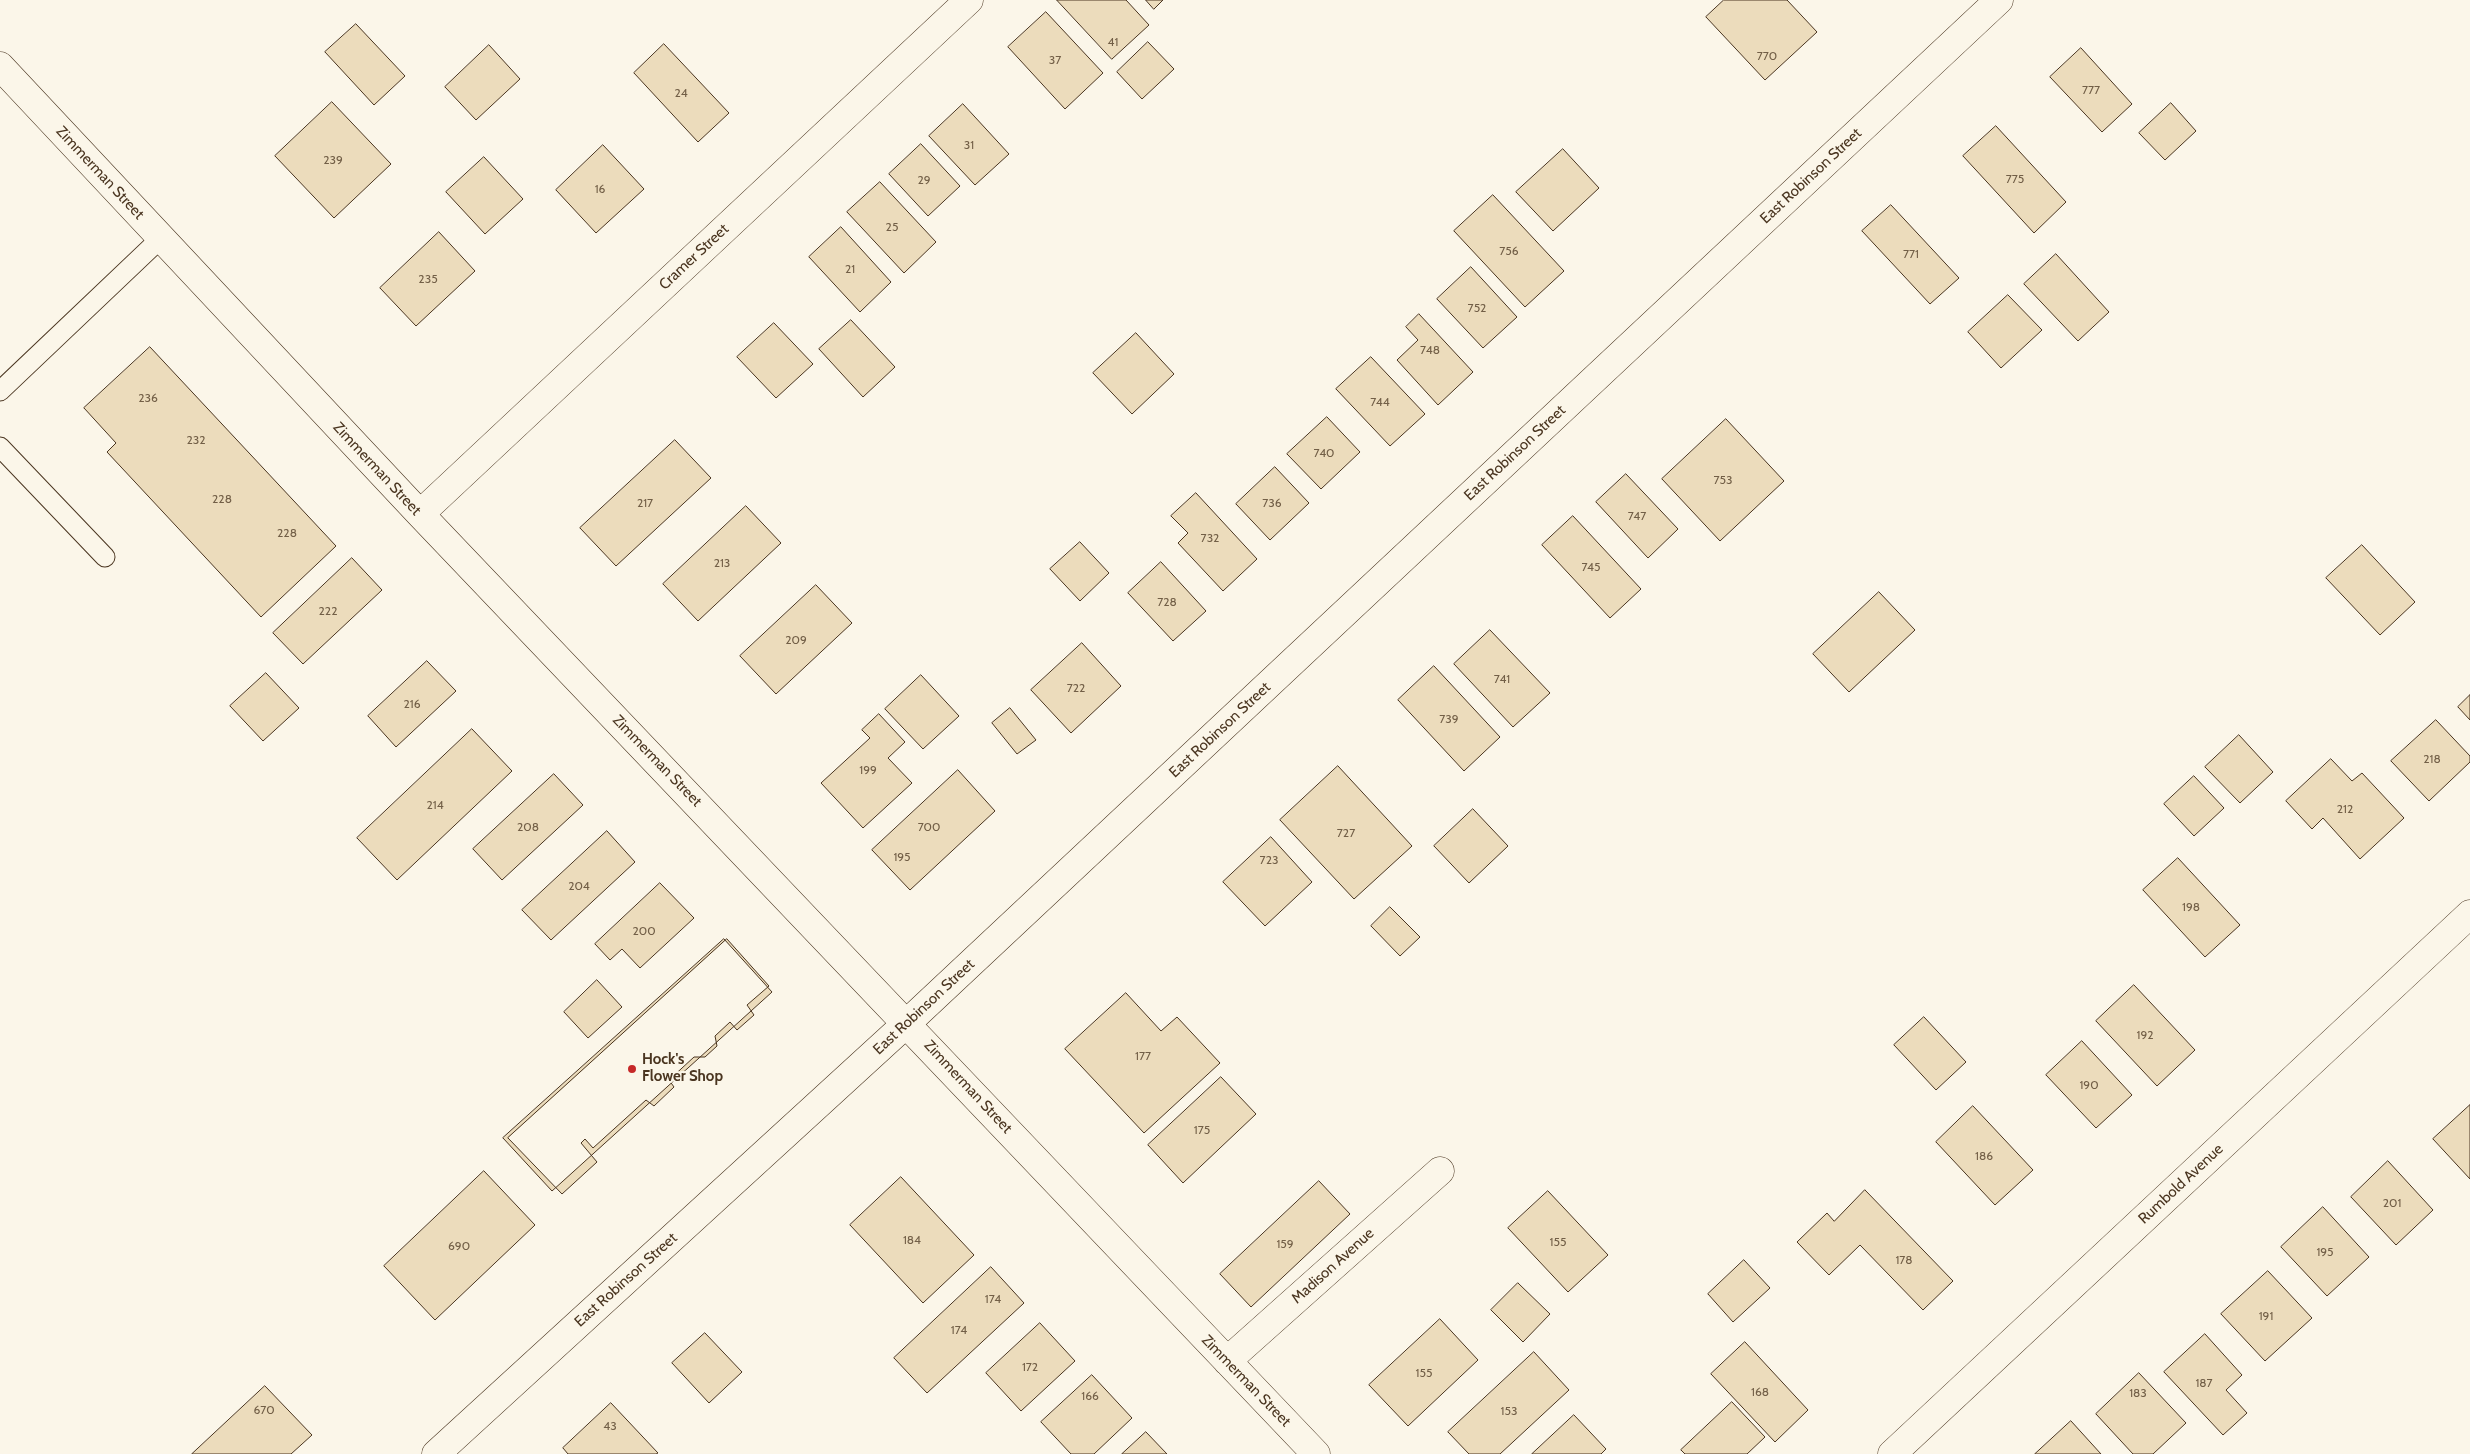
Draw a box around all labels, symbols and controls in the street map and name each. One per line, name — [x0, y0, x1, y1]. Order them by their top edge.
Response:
house number: 41 — [1108, 35, 1118, 49]
house number: 770 — [1757, 49, 1777, 63]
house number: 37 — [1049, 53, 1061, 67]
house number: 777 — [2082, 83, 2100, 97]
house number: 24 — [674, 86, 688, 100]
street label: Zimmerman Street — [52, 123, 148, 223]
street label: East Robinson Street — [1757, 124, 1865, 228]
house number: 31 — [964, 138, 974, 152]
house number: 239 — [323, 153, 343, 167]
house number: 775 — [2006, 172, 2024, 186]
house number: 29 — [917, 173, 931, 187]
house number: 16 — [595, 182, 605, 196]
street label: Cramer Street — [656, 220, 732, 294]
house number: 25 — [886, 220, 898, 234]
house number: 756 — [1499, 244, 1519, 258]
house number: 771 — [1903, 247, 1919, 261]
house number: 21 — [845, 262, 855, 276]
house number: 235 — [418, 272, 438, 286]
house number: 752 — [1468, 301, 1486, 315]
house number: 748 — [1420, 343, 1440, 357]
house number: 236 — [138, 391, 158, 405]
house number: 744 — [1370, 395, 1390, 409]
street label: East Robinson Street — [1461, 401, 1569, 505]
street label: Zimmerman Street — [329, 419, 425, 519]
house number: 232 — [186, 433, 206, 447]
house number: 740 — [1314, 446, 1334, 460]
house number: 753 — [1713, 473, 1733, 487]
house number: 228 — [212, 492, 232, 506]
house number: 217 — [637, 496, 653, 510]
house number: 736 — [1262, 496, 1282, 510]
house number: 747 — [1628, 509, 1646, 523]
house number: 228 — [277, 526, 297, 540]
house number: 732 — [1201, 531, 1219, 545]
house number: 213 — [714, 556, 730, 570]
house number: 745 — [1581, 560, 1601, 574]
house number: 728 — [1157, 595, 1177, 609]
house number: 222 — [319, 604, 337, 618]
house number: 209 — [785, 633, 807, 647]
house number: 741 — [1494, 672, 1510, 686]
street label: East Robinson Street — [1166, 678, 1274, 782]
house number: 722 — [1067, 681, 1085, 695]
house number: 216 — [403, 697, 421, 711]
street label: Zimmerman Street — [609, 711, 705, 811]
house number: 739 — [1439, 712, 1459, 726]
house number: 218 — [2423, 752, 2441, 766]
house number: 199 — [859, 763, 877, 777]
house number: 214 — [426, 798, 444, 812]
house number: 212 — [2337, 802, 2353, 816]
house number: 208 — [517, 820, 539, 834]
house number: 700 — [918, 820, 940, 834]
house number: 727 — [1337, 826, 1355, 840]
house number: 195 — [893, 850, 911, 864]
house number: 723 — [1260, 853, 1278, 867]
house number: 204 — [568, 879, 590, 893]
house number: 198 — [2182, 900, 2200, 914]
house number: 200 — [632, 924, 656, 938]
street label: East Robinson Street — [870, 955, 978, 1059]
house number: 192 — [2136, 1028, 2154, 1042]
street label: Zimmerman Street — [920, 1037, 1016, 1137]
house number: 177 — [1135, 1049, 1151, 1063]
place label: Hock's Flower Shop — [642, 1051, 723, 1086]
marker: Hock's Flower Shop — [626, 1063, 638, 1075]
house number: 190 — [2079, 1078, 2099, 1092]
house number: 175 — [1194, 1123, 1210, 1137]
street label: Rumbold Avenue — [2135, 1140, 2227, 1228]
house number: 186 — [1975, 1149, 1993, 1163]
house number: 201 — [2383, 1196, 2401, 1210]
street label: Madison Avenue — [1288, 1224, 1378, 1308]
street label: East Robinson Street — [571, 1229, 681, 1331]
house number: 184 — [903, 1233, 921, 1247]
house number: 155 — [1550, 1235, 1566, 1249]
house number: 159 — [1276, 1237, 1294, 1251]
house number: 690 — [448, 1239, 470, 1253]
house number: 195 — [2316, 1245, 2334, 1259]
house number: 178 — [1895, 1253, 1913, 1267]
house number: 174 — [985, 1292, 1001, 1306]
house number: 191 — [2259, 1309, 2273, 1323]
house number: 174 — [951, 1323, 967, 1337]
street label: Zimmerman Street — [1198, 1331, 1294, 1431]
house number: 172 — [1022, 1360, 1038, 1374]
house number: 155 — [1416, 1366, 1432, 1380]
house number: 187 — [2195, 1376, 2213, 1390]
house number: 168 — [1751, 1385, 1769, 1399]
house number: 183 — [2129, 1386, 2147, 1400]
house number: 166 — [1081, 1389, 1099, 1403]
house number: 670 — [253, 1403, 275, 1417]
house number: 153 — [1501, 1404, 1517, 1418]
house number: 43 — [603, 1419, 617, 1433]

